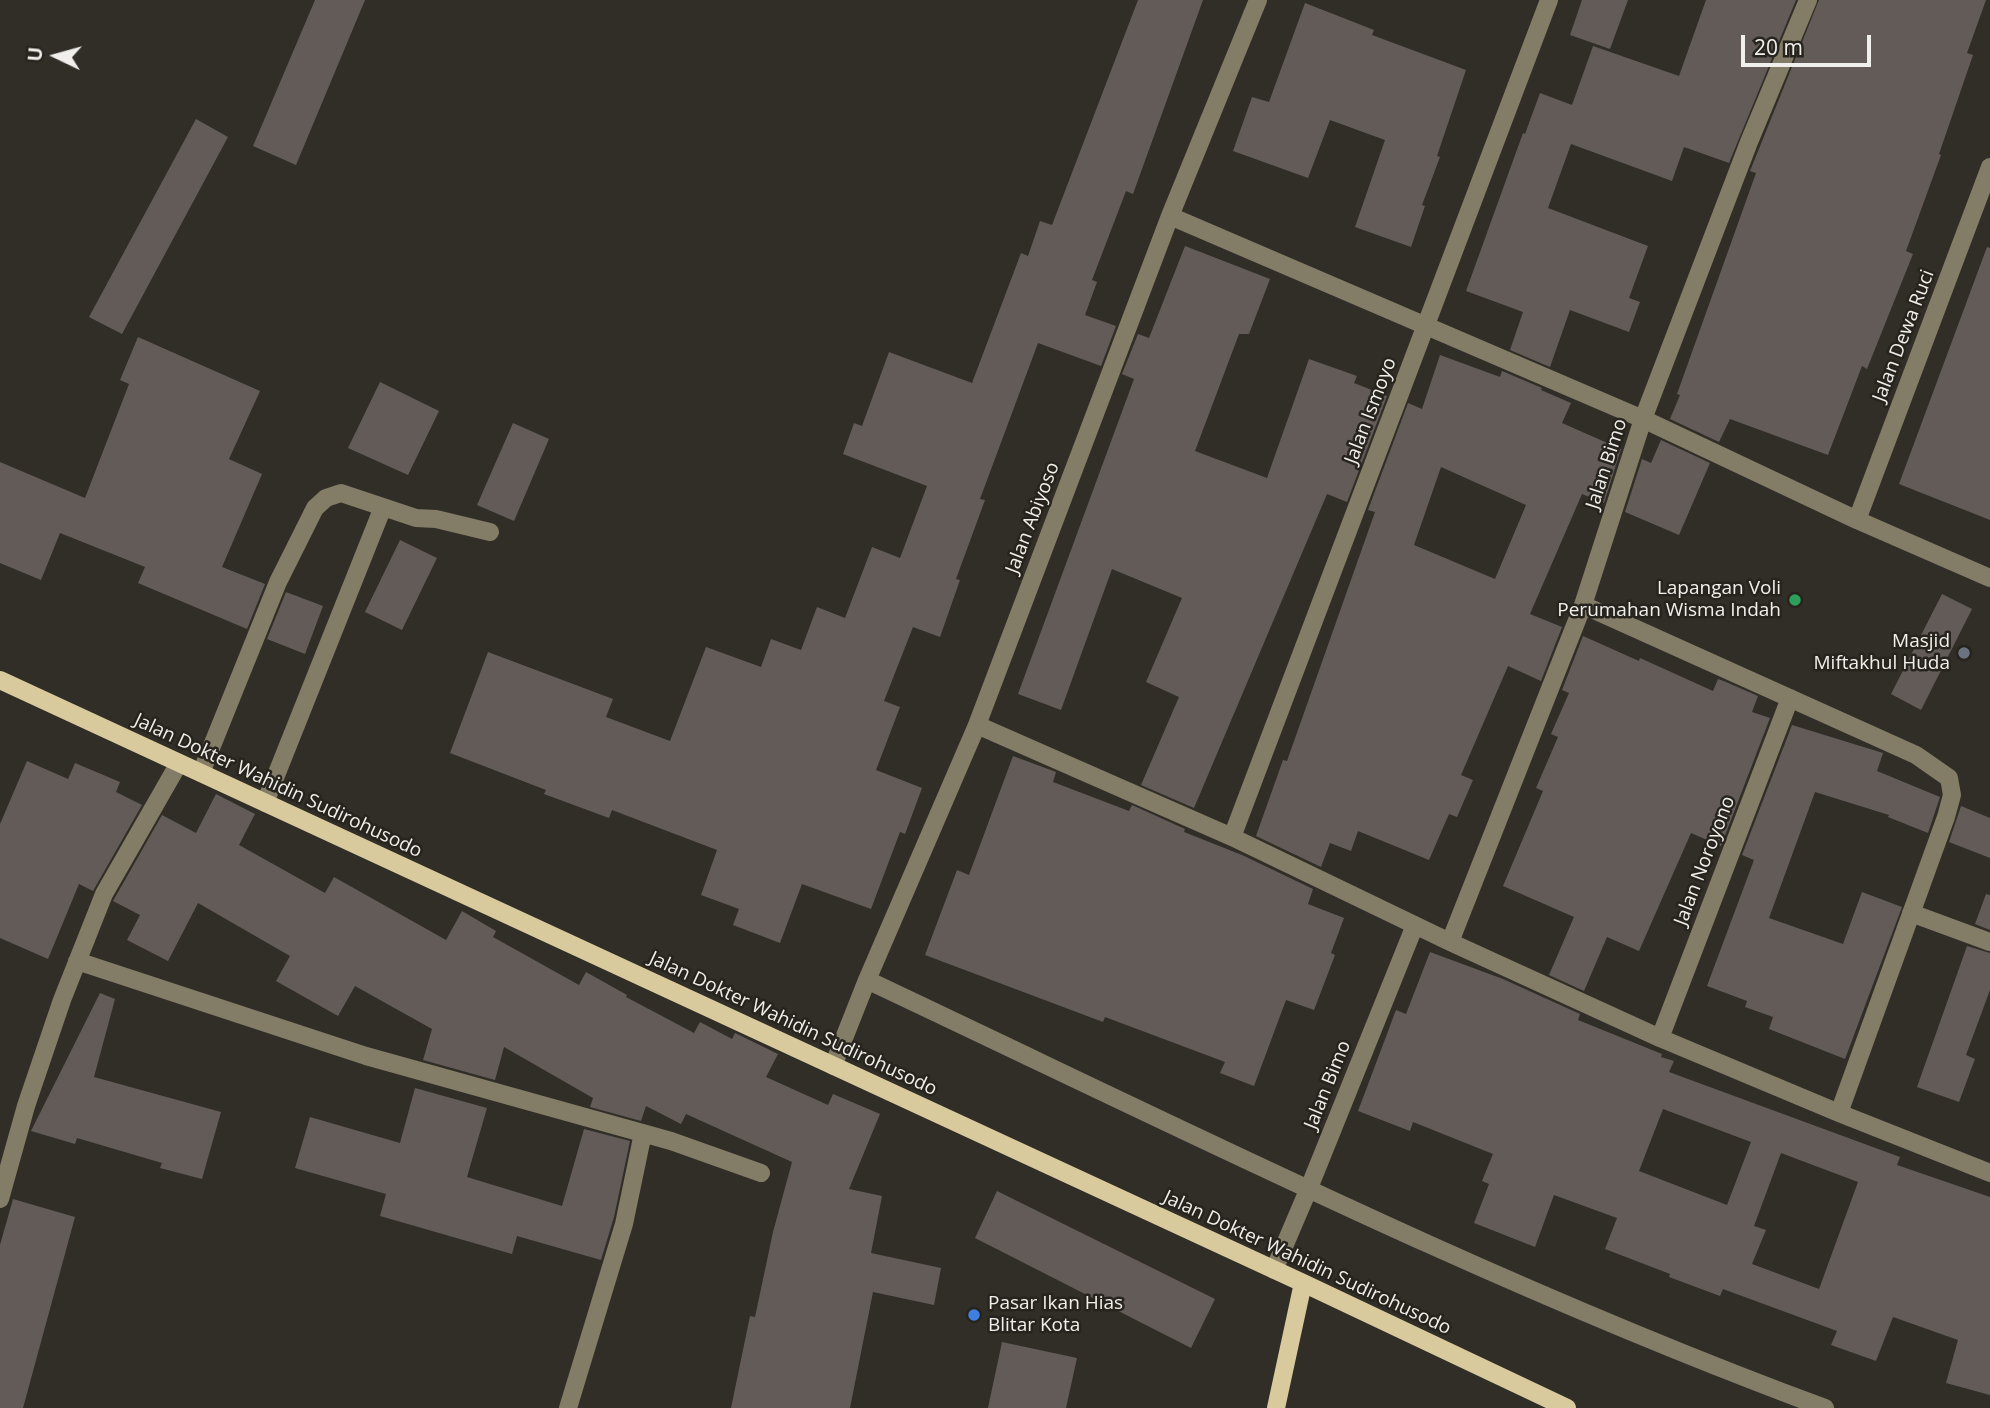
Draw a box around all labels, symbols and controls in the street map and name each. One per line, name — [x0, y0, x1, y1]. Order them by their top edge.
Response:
north arrow — [21, 21, 91, 91]
scale bar — [1745, 21, 1874, 65]
text: 20 m — [1754, 33, 1803, 61]
text: U — [22, 46, 49, 62]
street label: Jalan Dewa Ruci — [1868, 267, 1940, 405]
street label: Jalan Ismoyo — [1340, 355, 1402, 467]
street label: Jalan Bimo — [1582, 416, 1632, 512]
street label: Jalan Abiyoso — [1001, 459, 1065, 577]
place label: Lapangan Voli Perumahan Wisma Indah — [1557, 578, 1781, 622]
marker: Lapangan Voli Perumahan Wisma Indah — [1787, 592, 1803, 608]
place label: Masjid Miftakhul Huda — [1814, 631, 1950, 675]
marker: Masjid Miftakhul Huda — [1956, 645, 1972, 661]
street label: Jalan Dokter Wahidin Sudirohusodo — [130, 709, 426, 863]
street label: Jalan Noroyono — [1670, 793, 1740, 929]
street label: Jalan Dokter Wahidin Sudirohusodo — [645, 947, 941, 1101]
street label: Jalan Bimo — [1300, 1037, 1356, 1133]
street label: Jalan Dokter Wahidin Sudirohusodo — [1159, 1186, 1455, 1340]
place label: Pasar Ikan Hias Blitar Kota — [988, 1293, 1123, 1337]
marker: Pasar Ikan Hias Blitar Kota — [966, 1307, 982, 1323]

